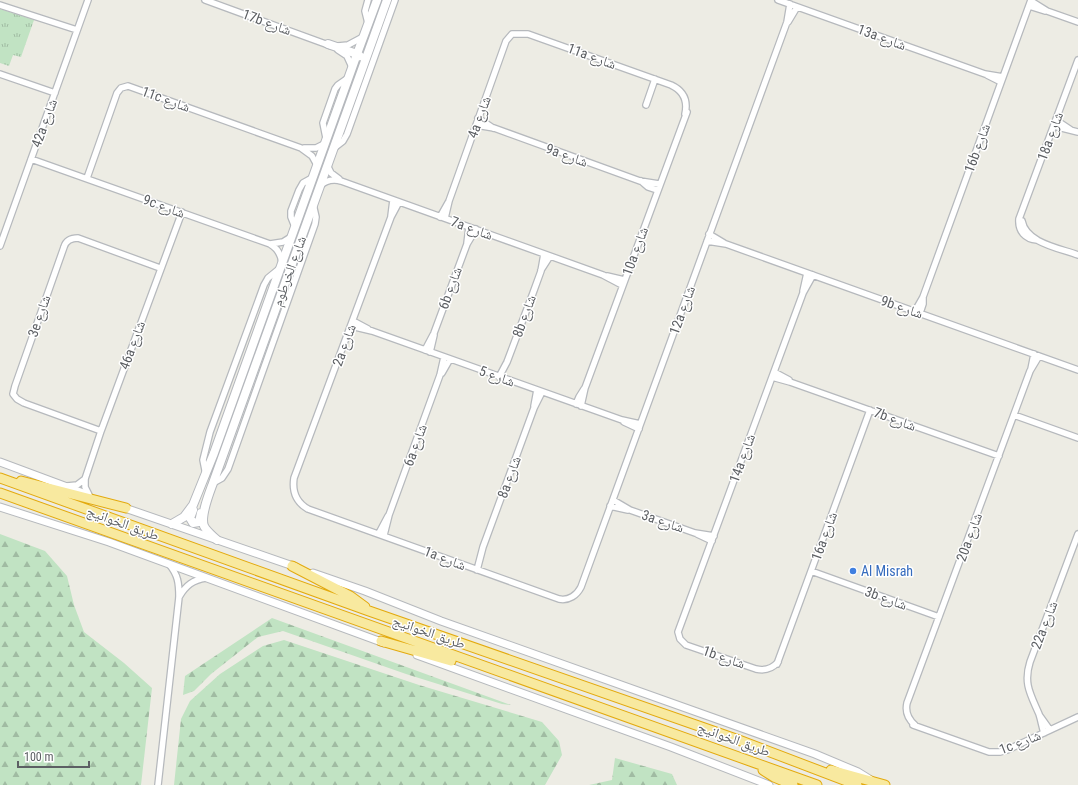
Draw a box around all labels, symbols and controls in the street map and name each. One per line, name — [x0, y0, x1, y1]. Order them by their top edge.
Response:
street label: 17b شارع — [240, 6, 294, 40]
street label: 13a شارع — [855, 21, 908, 55]
street label: 11a شارع — [565, 40, 618, 74]
street label: 11c شارع — [139, 83, 192, 117]
street label: 4a شارع — [464, 94, 496, 141]
street label: 42a شارع — [28, 97, 62, 150]
street label: 18a شارع — [1034, 110, 1068, 163]
street label: 16b شارع — [961, 121, 995, 175]
street label: 9a شارع — [543, 140, 590, 172]
street label: 9c شارع — [140, 191, 187, 223]
street label: 7a شارع — [448, 213, 495, 245]
street label: 10a شارع — [619, 225, 653, 278]
street label: شارع الخرطوم — [269, 234, 311, 309]
street label: 6b شارع — [435, 265, 467, 312]
street label: 12a شارع — [666, 284, 700, 337]
street label: 9b شارع — [878, 292, 925, 324]
street label: 3e شارع — [24, 293, 56, 340]
street label: 8b شارع — [509, 293, 541, 340]
street label: 46a شارع — [116, 319, 150, 372]
street label: 2a شارع — [329, 322, 361, 369]
street label: شارع 5 — [476, 362, 517, 392]
street label: 7b شارع — [871, 404, 918, 436]
street label: 6a شارع — [400, 422, 432, 469]
street label: 14a شارع — [726, 432, 760, 485]
street label: 8a شارع — [494, 454, 526, 501]
street label: طريق الخوانيج — [84, 503, 161, 545]
street label: 3a شارع — [639, 506, 686, 538]
street label: 16a شارع — [808, 510, 842, 563]
street label: 20a شارع — [953, 511, 987, 564]
street label: 1a شارع — [421, 543, 468, 575]
place label: Al Misrah — [861, 563, 913, 579]
marker: Al Misrah — [848, 566, 858, 576]
street label: 3b شارع — [862, 583, 909, 615]
street label: 22a شارع — [1028, 599, 1062, 652]
street label: طريق الخوانيج — [390, 612, 467, 654]
street label: 1b شارع — [700, 642, 747, 674]
street label: طريق الخوانيج — [695, 719, 772, 761]
street label: 1c شارع — [997, 727, 1044, 759]
scale bar — [18, 743, 89, 769]
text: 100 m — [24, 750, 54, 764]

